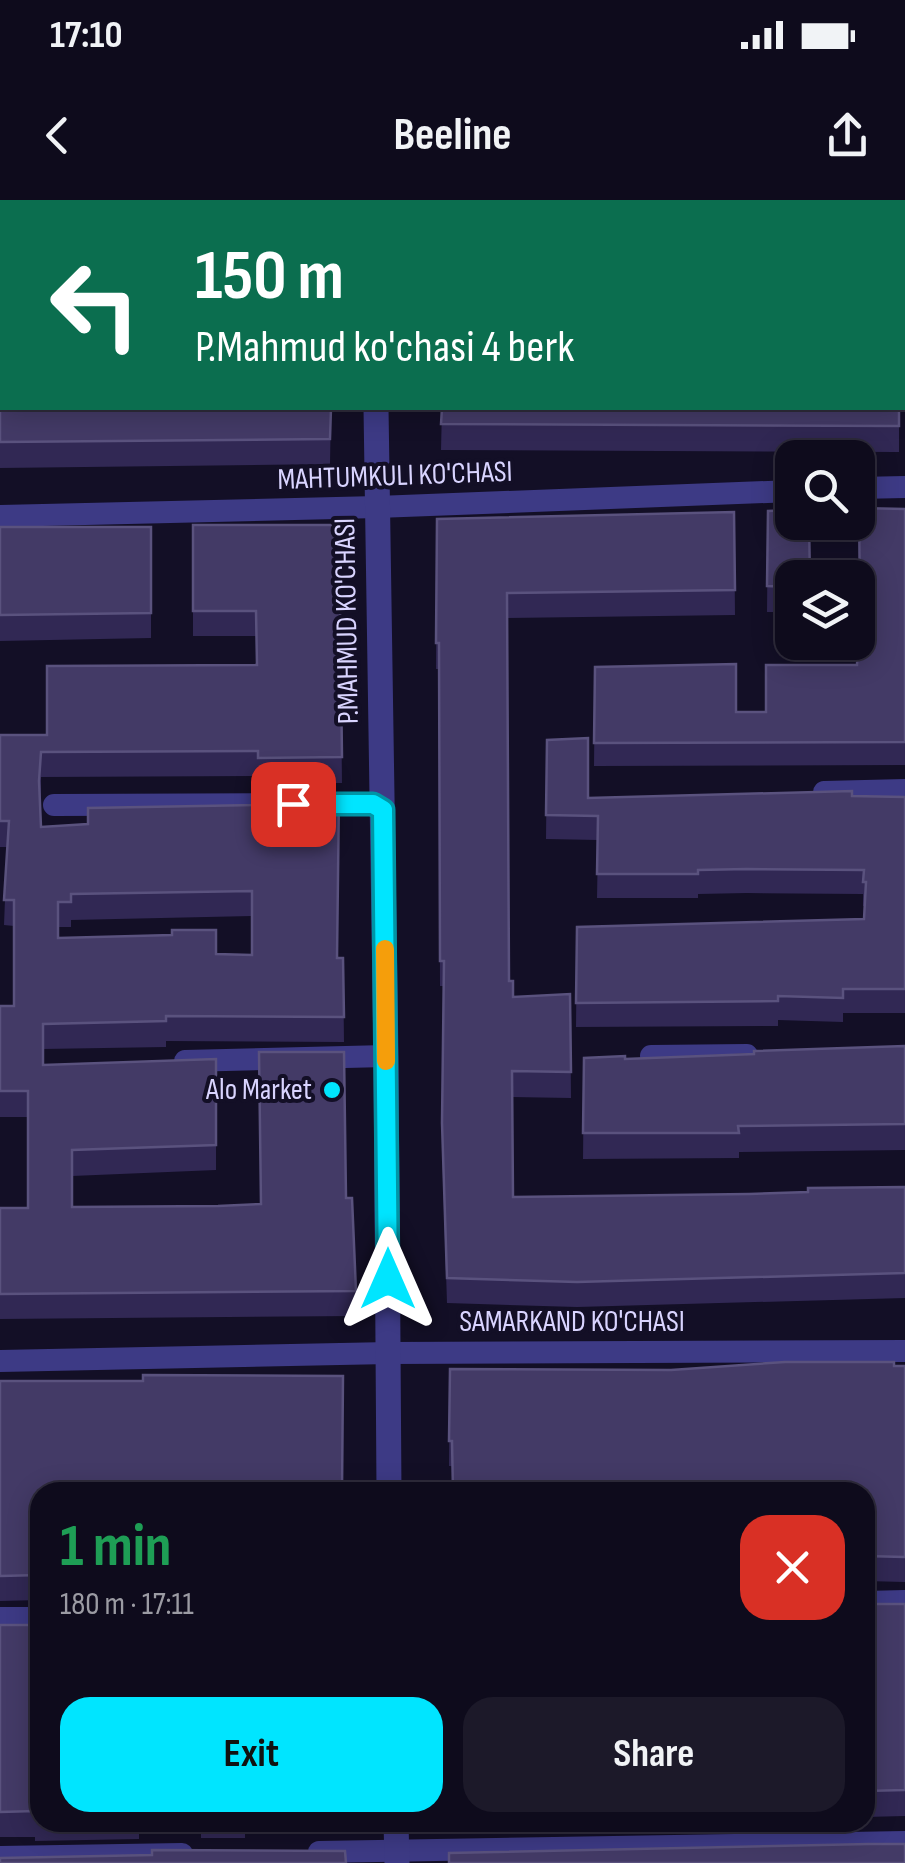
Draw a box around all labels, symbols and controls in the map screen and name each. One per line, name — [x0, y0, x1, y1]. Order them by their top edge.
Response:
text: 17:10 — [50, 13, 123, 58]
icon: back — [30, 108, 85, 163]
text: Beeline — [394, 108, 511, 163]
icon: share — [820, 108, 875, 163]
text: 150 m — [195, 235, 344, 319]
icon: left — [30, 240, 160, 370]
text: P.Mahmud ko'chasi 4 berk — [195, 320, 575, 375]
map controls — [775, 440, 875, 660]
button: search — [775, 440, 875, 540]
street label: MAHTUMKULI KO'CHASI — [277, 454, 513, 498]
street label: P.MAHMUD KO'CHASI — [327, 517, 367, 725]
button: layers — [775, 560, 875, 660]
pin — [251, 762, 336, 847]
icon: arrive — [266, 777, 321, 832]
place label: Alo Market — [205, 1072, 312, 1108]
marker: Alo Market — [321, 1079, 343, 1101]
position arrow — [336, 1227, 440, 1331]
street label: SAMARKAND KO'CHASI — [459, 1304, 685, 1340]
text: 1 min — [60, 1511, 172, 1583]
button: close — [740, 1515, 845, 1620]
text: 180 m · 17:11 — [60, 1585, 194, 1624]
button: Exit — [60, 1697, 443, 1812]
button: Share — [463, 1697, 845, 1812]

